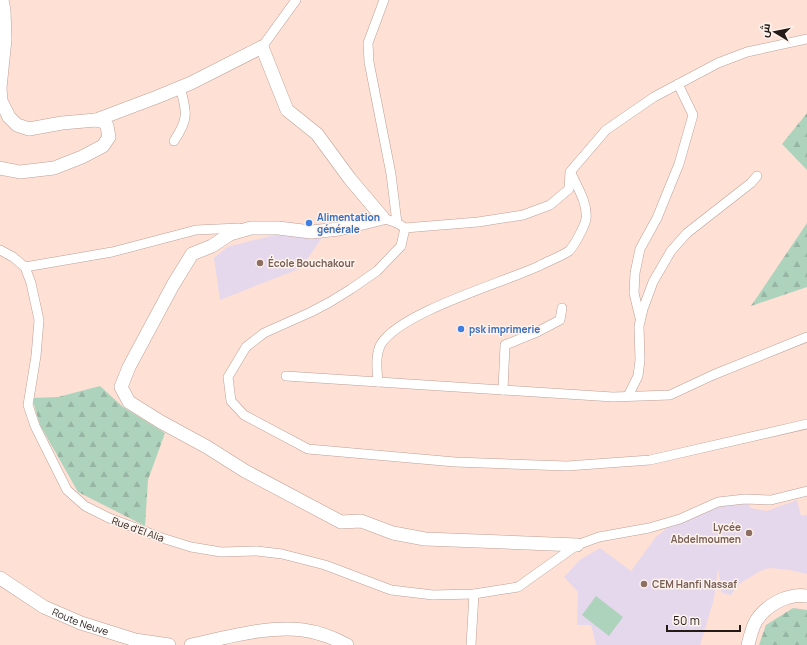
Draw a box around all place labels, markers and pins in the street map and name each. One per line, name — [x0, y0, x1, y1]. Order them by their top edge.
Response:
place label: Alimentation générale — [317, 210, 380, 236]
marker: Alimentation générale — [304, 218, 314, 228]
place label: École Bouchakour — [268, 256, 355, 270]
marker: École Bouchakour — [255, 258, 265, 268]
place label: psk imprimerie — [469, 322, 540, 336]
marker: psk imprimerie — [456, 324, 466, 334]
place label: Lycée Abdelmoumen — [671, 520, 741, 546]
marker: Lycée Abdelmoumen — [744, 528, 754, 538]
place label: CEM Hanfi Nassaf — [652, 577, 737, 591]
marker: CEM Hanfi Nassaf — [639, 579, 649, 589]

